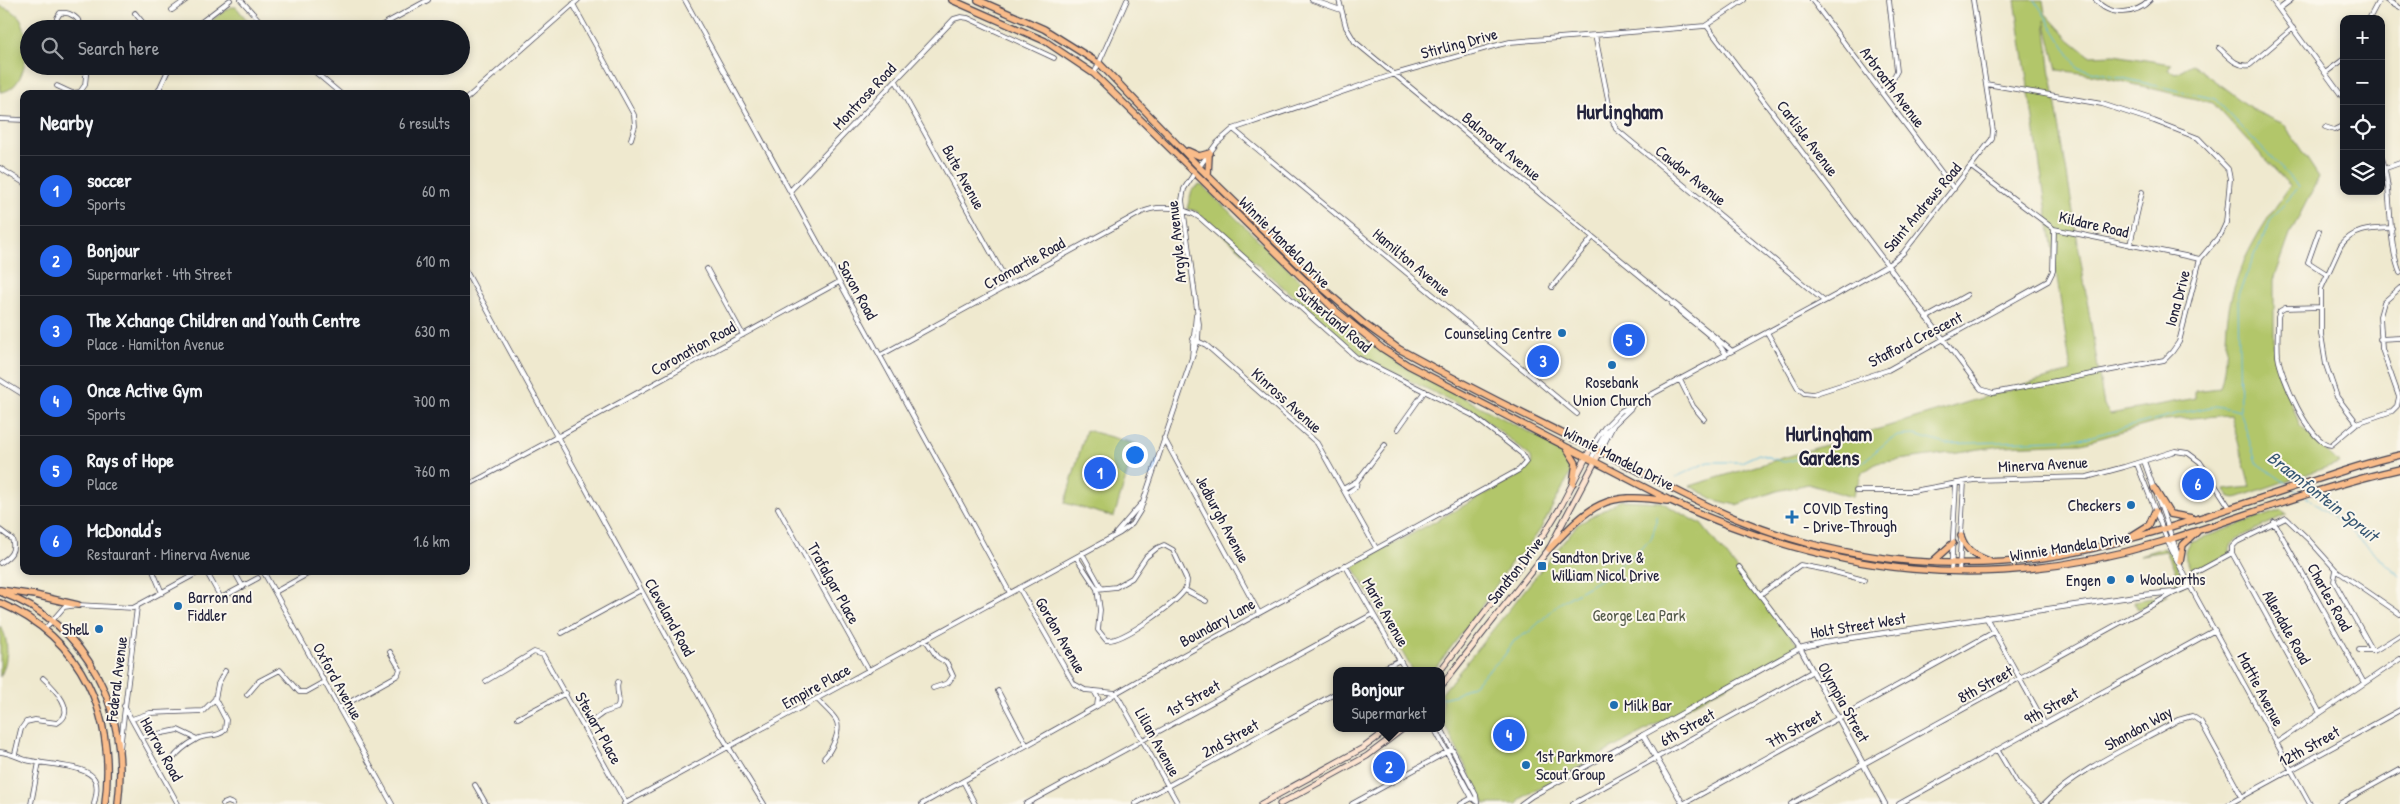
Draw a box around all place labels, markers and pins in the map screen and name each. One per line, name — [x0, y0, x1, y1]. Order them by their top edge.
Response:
pin: 5 — [1613, 321, 1645, 359]
place label: Counseling Centre — [1444, 322, 1553, 344]
marker: Counseling Centre — [1556, 327, 1568, 339]
pin: 3 — [1527, 342, 1559, 380]
marker: Rosebank Union Church — [1606, 359, 1618, 371]
place label: Rosebank Union Church — [1573, 371, 1651, 411]
pin: 1 — [1084, 454, 1116, 492]
pin: 6 — [2182, 465, 2214, 503]
place label: Checkers — [2068, 494, 2121, 516]
place label: COVID Testing - Drive-Through — [1803, 497, 1897, 537]
marker: Checkers — [2125, 499, 2137, 511]
marker: COVID Testing - Drive-Through — [1785, 510, 1799, 524]
place label: Sandton Drive & William Nicol Drive — [1552, 546, 1660, 586]
marker: Sandton Drive & William Nicol Drive — [1536, 560, 1548, 572]
place label: Woolworths — [2140, 568, 2205, 590]
place label: Engen — [2066, 569, 2101, 591]
marker: Woolworths — [2124, 573, 2136, 585]
marker: Engen — [2105, 574, 2117, 586]
place label: Barron and Fiddler — [187, 586, 252, 626]
marker: Barron and Fiddler — [172, 600, 184, 612]
place label: Shell — [62, 618, 89, 640]
marker: Shell — [93, 623, 105, 635]
place label: Milk Bar — [1624, 694, 1672, 716]
marker: Milk Bar — [1608, 699, 1620, 711]
pin: 4 — [1493, 716, 1525, 754]
place label: 1st Parkmore Scout Group — [1536, 745, 1614, 785]
pin: 2 — [1373, 748, 1405, 786]
marker: 1st Parkmore Scout Group — [1520, 759, 1532, 771]

